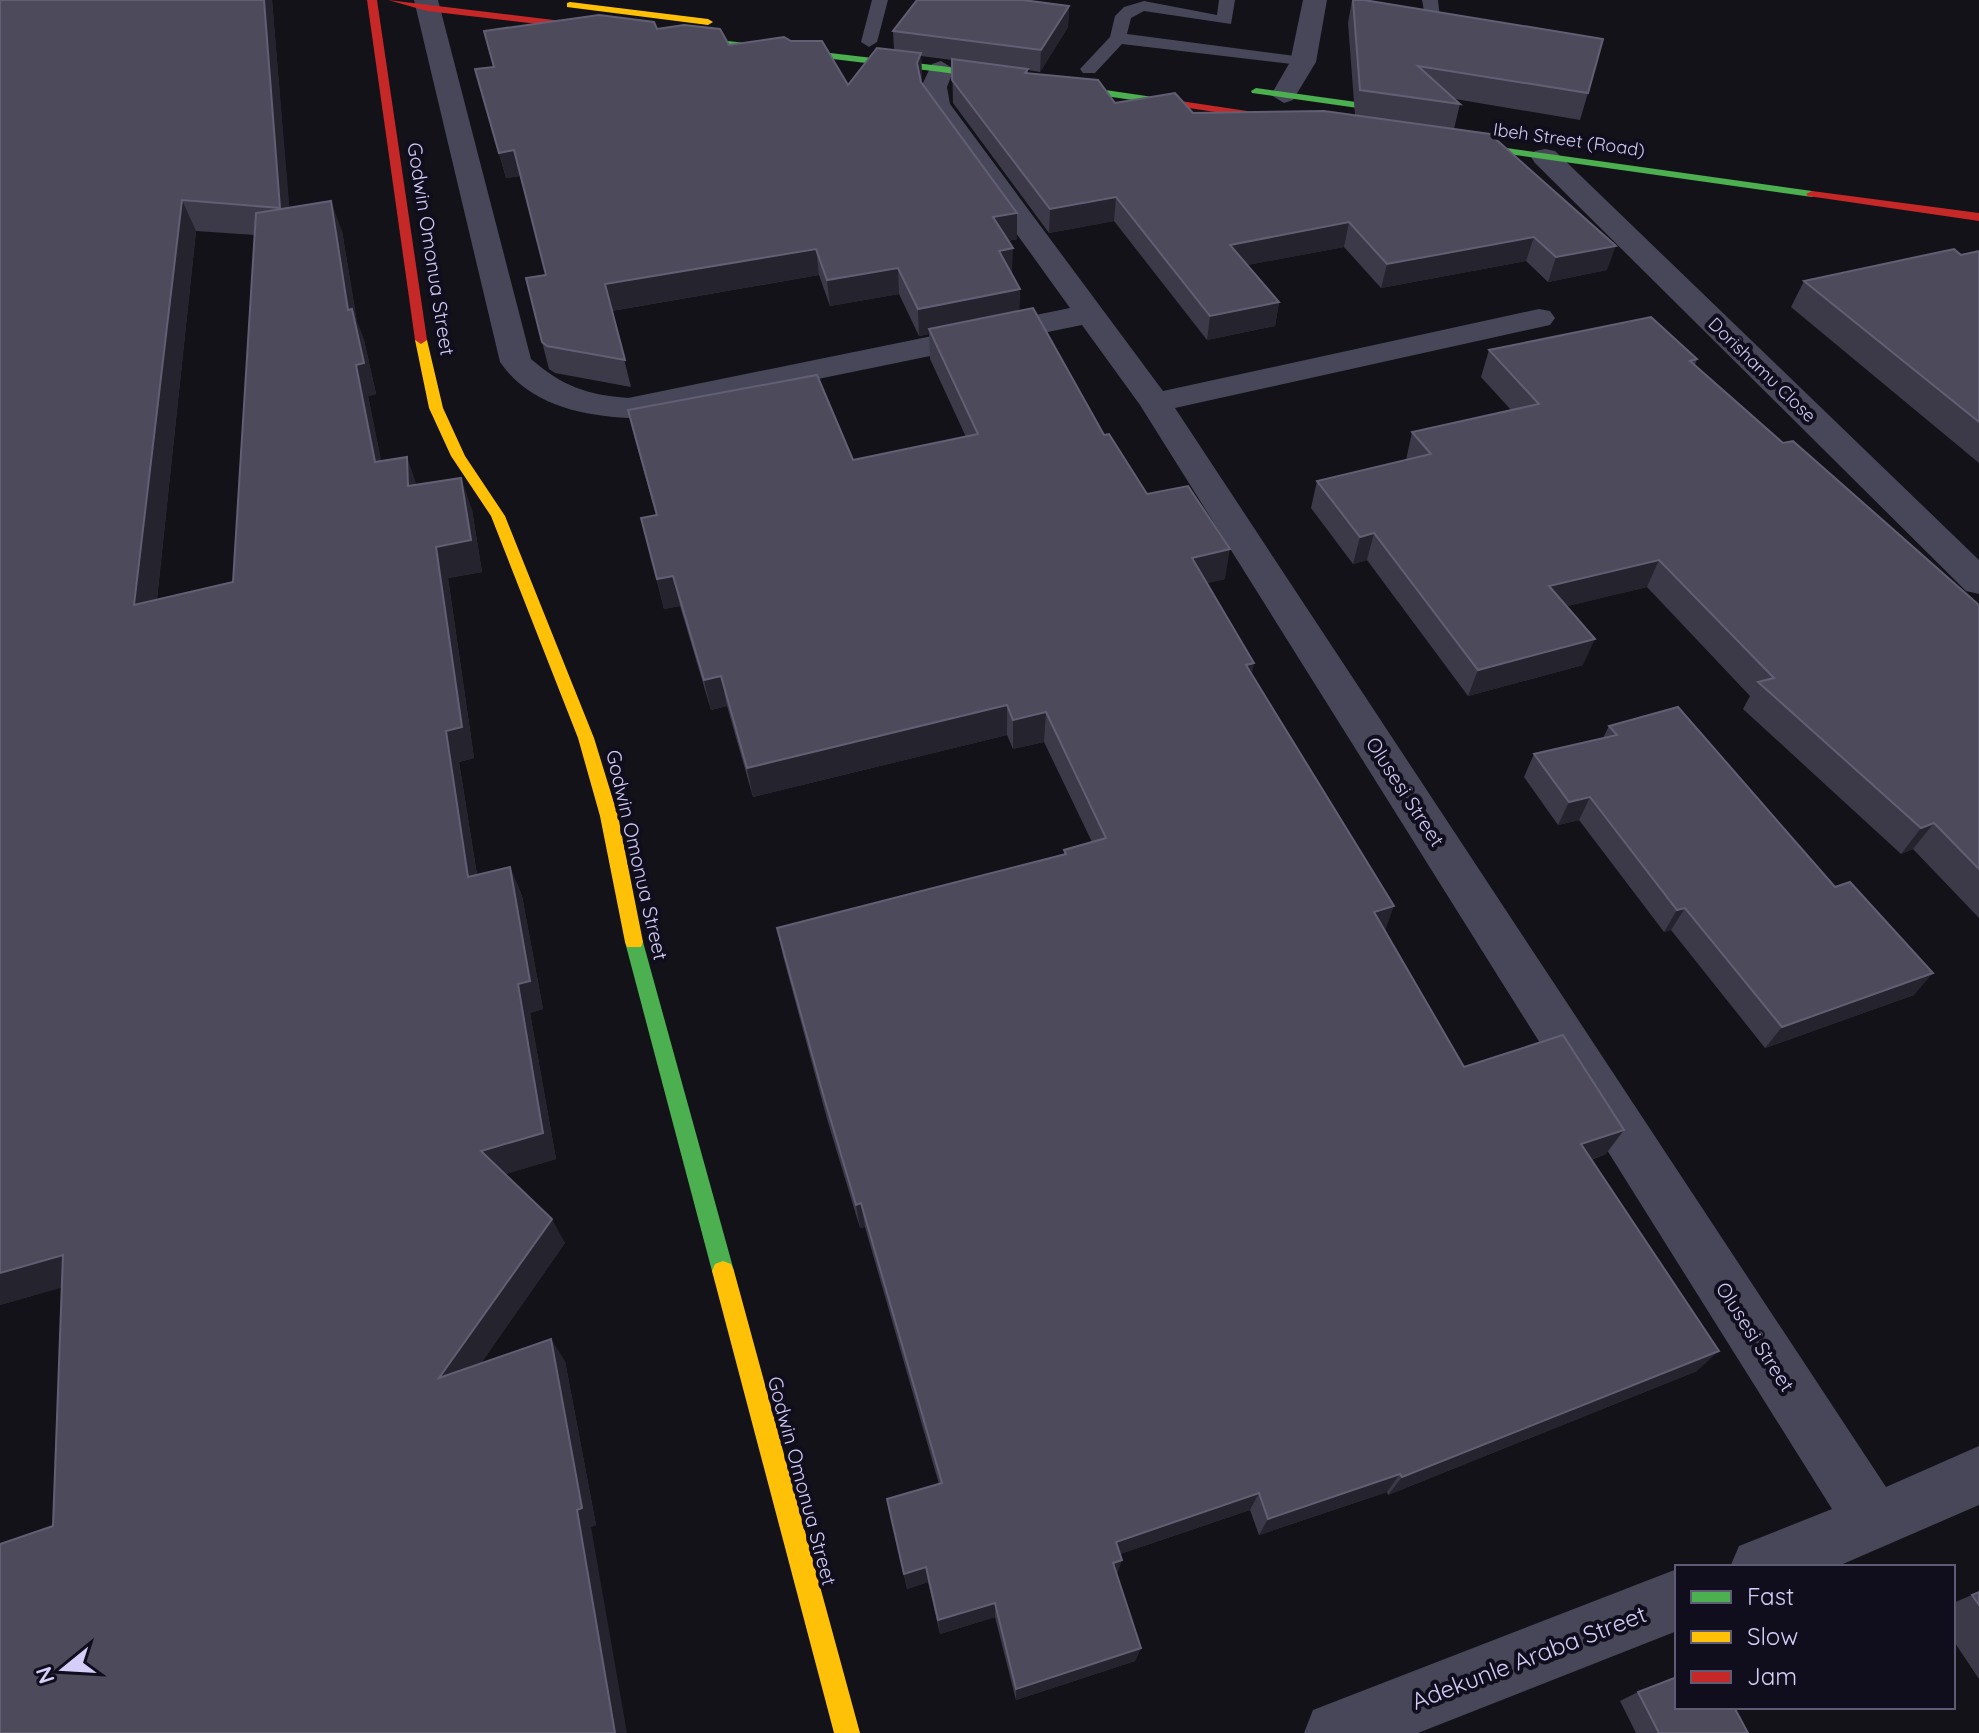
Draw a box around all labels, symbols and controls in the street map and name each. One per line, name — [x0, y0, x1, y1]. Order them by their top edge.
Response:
street label: Ibeh Street (Road) — [1492, 117, 1646, 162]
street label: Godwin Omonua Street — [402, 141, 461, 357]
street label: Dorishamu Close — [1704, 312, 1821, 427]
street label: Olusesi Street — [1361, 732, 1450, 851]
street label: Godwin Omonua Street — [601, 747, 674, 963]
street label: Olusesi Street — [1711, 1277, 1800, 1396]
street label: Godwin Omonua Street — [763, 1374, 842, 1588]
legend — [1675, 1565, 1955, 1709]
text: Fast — [1747, 1581, 1794, 1611]
street label: Adekunle Araba Street — [1407, 1598, 1650, 1716]
text: Slow — [1747, 1621, 1798, 1651]
north arrow — [24, 1629, 104, 1709]
text: Jam — [1747, 1661, 1797, 1691]
text: N — [29, 1663, 61, 1687]

